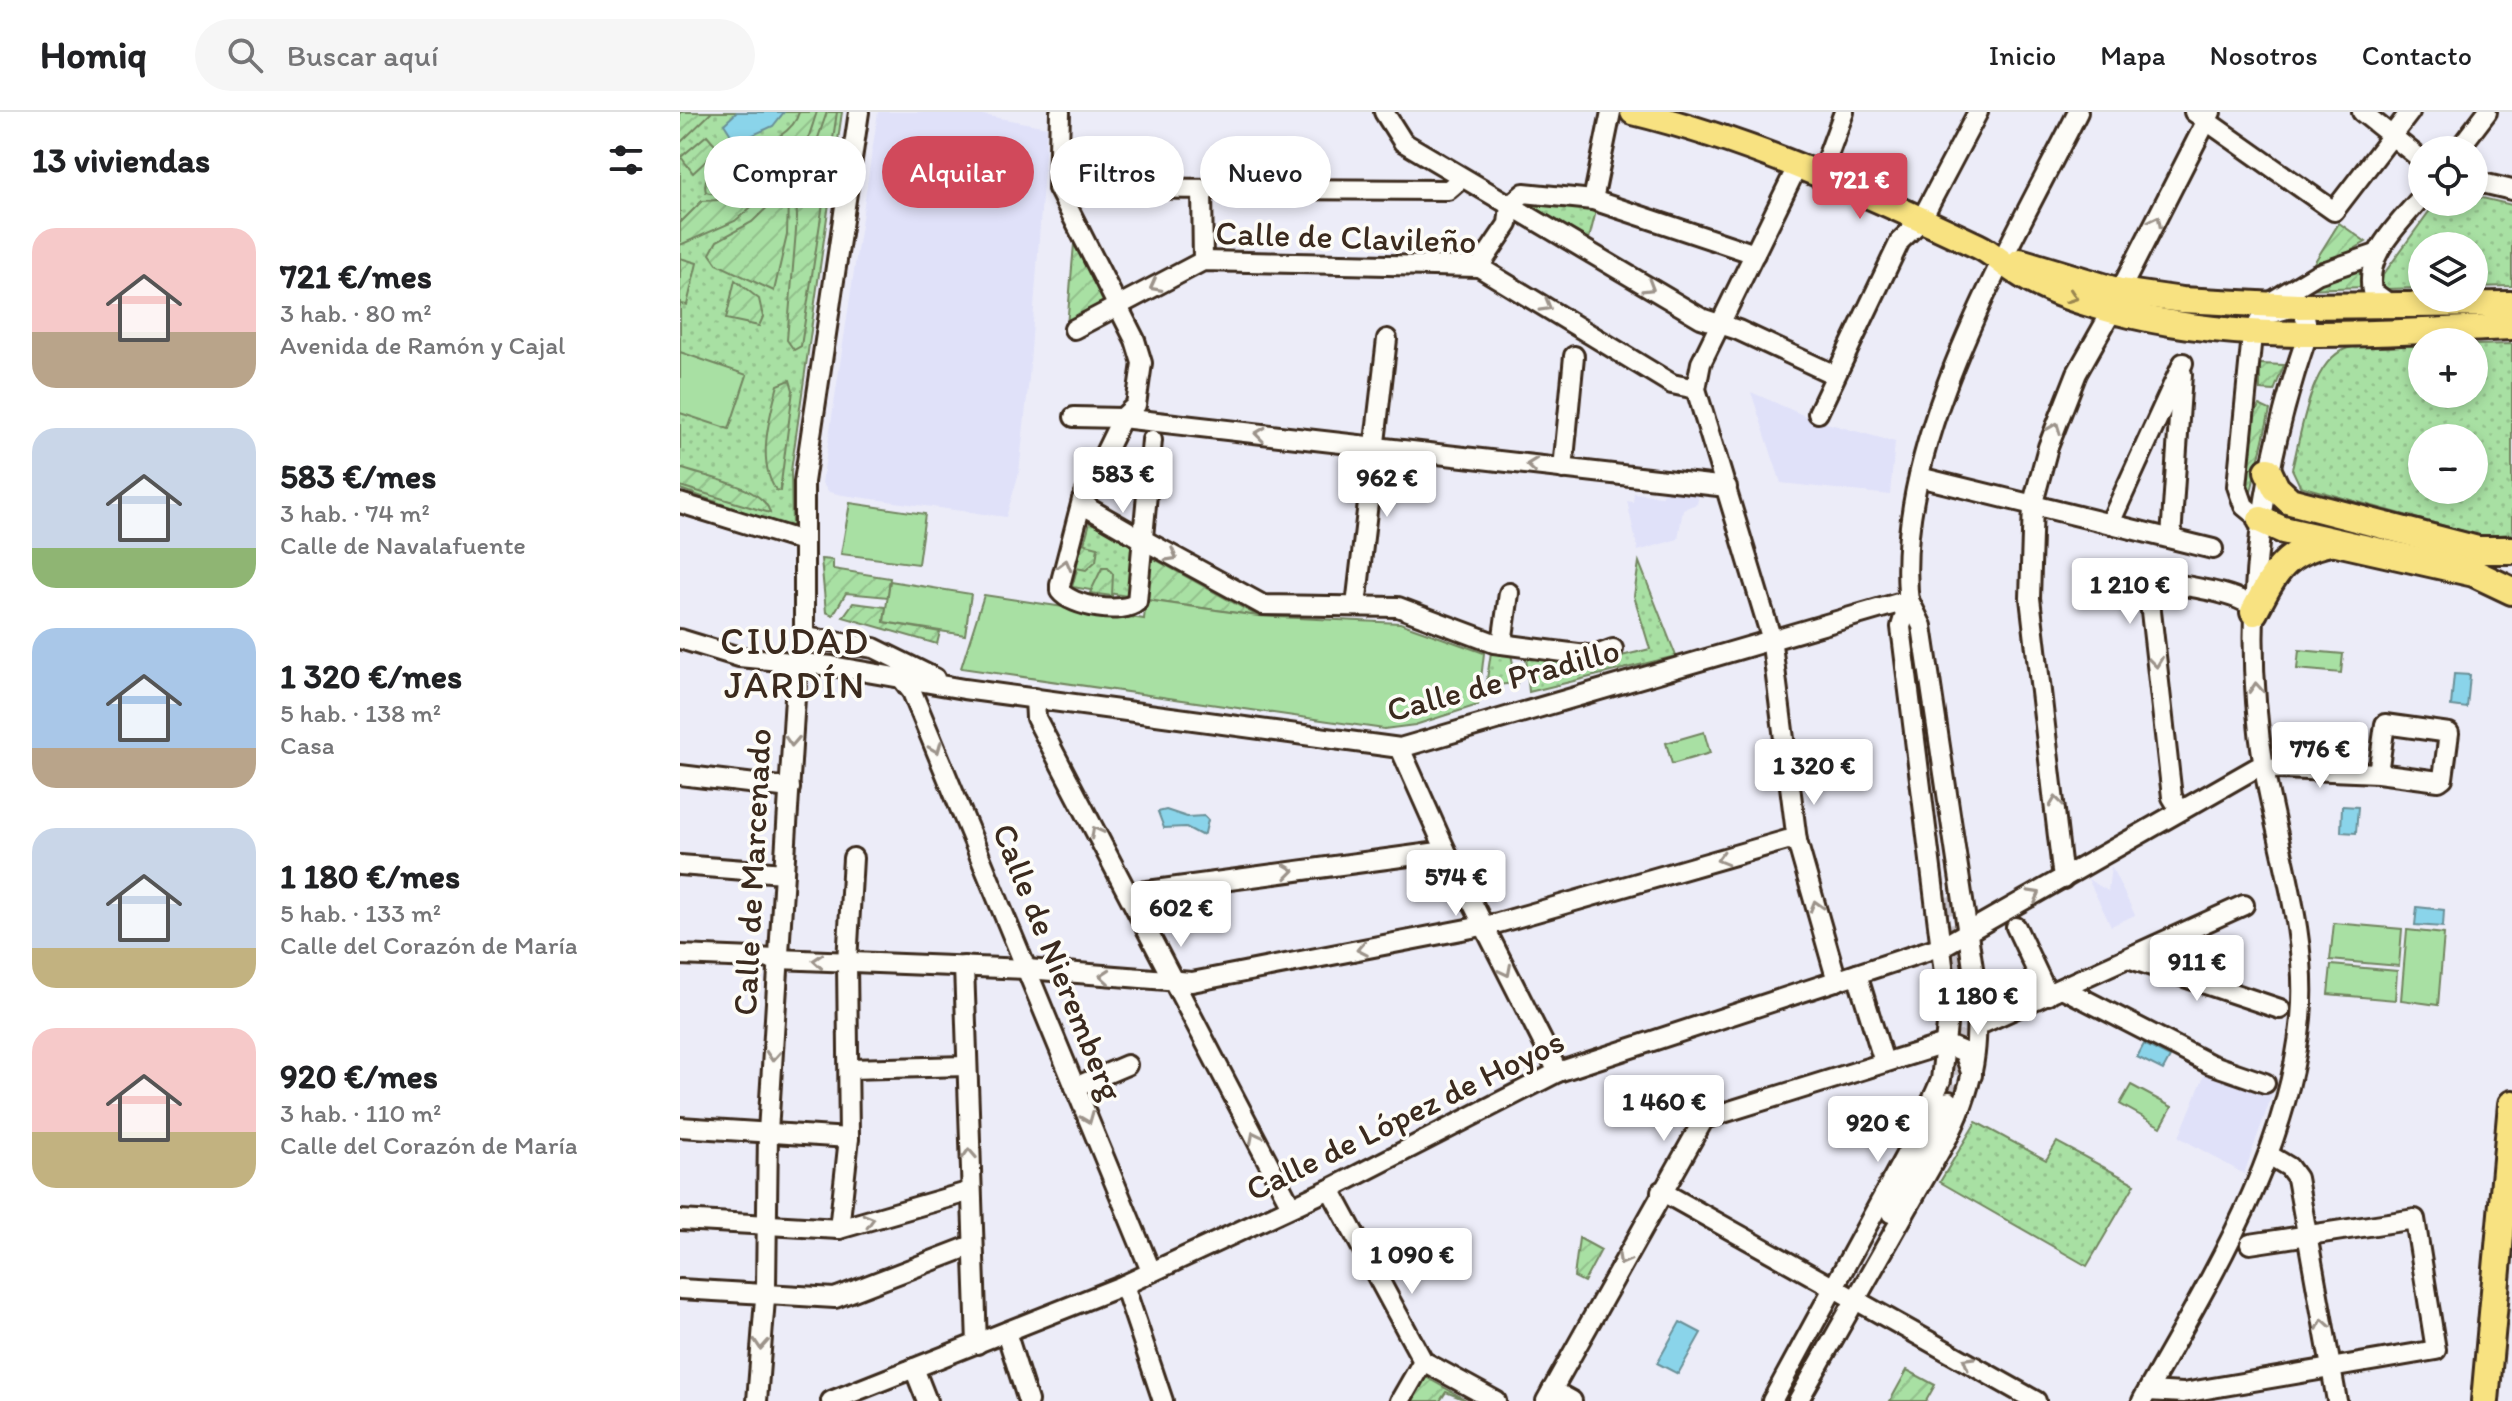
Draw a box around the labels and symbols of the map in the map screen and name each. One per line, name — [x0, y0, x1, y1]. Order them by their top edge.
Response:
pin: 721 € — [1804, 153, 1916, 221]
street label: Calle de Clavileño — [1215, 212, 1477, 262]
one-way arrow — [2146, 215, 2161, 230]
one-way arrow — [1149, 277, 1164, 292]
one-way arrow — [1640, 277, 1655, 293]
one-way arrow — [2064, 288, 2078, 304]
one-way arrow — [1537, 297, 1552, 312]
one-way arrow — [2045, 422, 2062, 436]
one-way arrow — [1253, 426, 1266, 443]
pin: 583 € — [1067, 447, 1179, 515]
pin: 962 € — [1331, 451, 1443, 519]
one-way arrow — [1525, 457, 1538, 474]
one-way arrow — [1163, 546, 1178, 562]
pin: 1 210 € — [2056, 558, 2204, 626]
one-way arrow — [1056, 559, 1073, 573]
district label: CIUDAD JARDÍN — [720, 618, 870, 708]
street label: Calle de Pradillo — [1382, 629, 1624, 731]
one-way arrow — [2147, 655, 2164, 668]
one-way arrow — [2248, 681, 2265, 694]
pin: 776 € — [2264, 722, 2376, 790]
street label: Calle de Marcenado — [724, 727, 780, 1017]
one-way arrow — [784, 735, 801, 748]
pin: 1 320 € — [1740, 739, 1888, 807]
one-way arrow — [926, 740, 942, 755]
one-way arrow — [2048, 795, 2065, 809]
street label: Calle de Nieremberg — [984, 818, 1133, 1107]
one-way arrow — [1091, 825, 1106, 840]
pin: 574 € — [1400, 850, 1512, 918]
one-way arrow — [1716, 850, 1730, 866]
one-way arrow — [1283, 863, 1296, 880]
pin: 602 € — [1125, 881, 1237, 949]
one-way arrow — [2026, 889, 2041, 905]
one-way arrow — [1808, 899, 1825, 913]
pin: 911 € — [2141, 935, 2253, 1003]
one-way arrow — [1355, 940, 1369, 957]
one-way arrow — [811, 952, 824, 969]
one-way arrow — [1496, 962, 1511, 977]
one-way arrow — [1098, 968, 1111, 985]
pin: 1 180 € — [1904, 969, 2052, 1037]
street label: Calle de López de Hoyos — [1239, 1020, 1571, 1210]
one-way arrow — [765, 1050, 782, 1063]
pin: 1 460 € — [1590, 1075, 1738, 1143]
pin: 920 € — [1822, 1096, 1934, 1164]
one-way arrow — [1079, 1110, 1095, 1124]
one-way arrow — [1250, 1131, 1265, 1145]
one-way arrow — [961, 1147, 978, 1160]
one-way arrow — [861, 1213, 875, 1229]
pin: 1 090 € — [1338, 1228, 1486, 1296]
one-way arrow — [1618, 1251, 1633, 1266]
one-way arrow — [2316, 1317, 2333, 1331]
one-way arrow — [753, 1338, 770, 1351]
one-way arrow — [1962, 1356, 1977, 1372]

